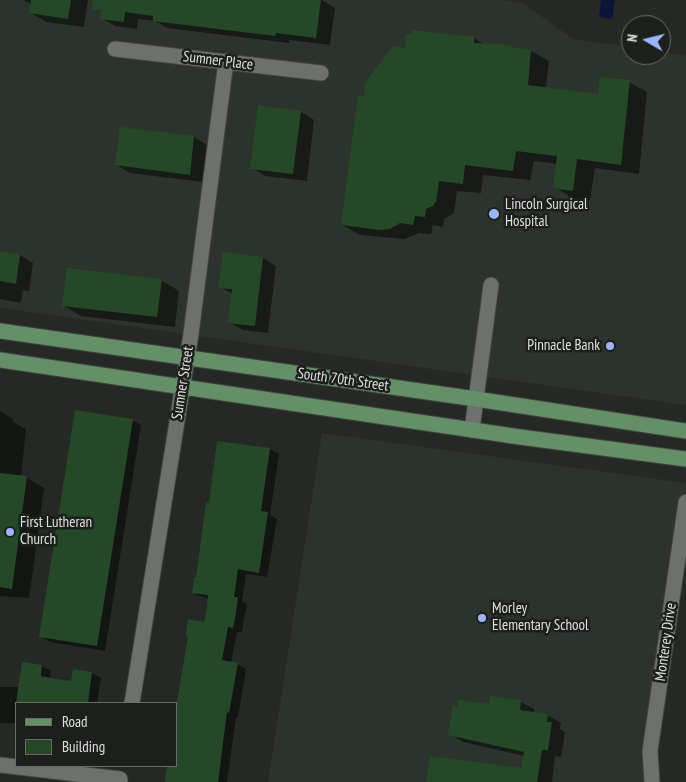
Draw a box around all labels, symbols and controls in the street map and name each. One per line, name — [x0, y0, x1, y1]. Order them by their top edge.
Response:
north arrow — [621, 15, 671, 65]
text: N — [623, 33, 642, 43]
street label: Sumner Place — [182, 48, 254, 74]
place label: Lincoln Surgical Hospital — [505, 196, 587, 231]
marker: Lincoln Surgical Hospital — [487, 207, 501, 221]
place label: Pinnacle Bank — [527, 337, 600, 355]
marker: Pinnacle Bank — [604, 340, 616, 352]
street label: Sumner Street — [168, 345, 198, 421]
street label: South 70th Street — [296, 365, 390, 395]
place label: First Lutheran Church — [20, 514, 92, 549]
marker: First Lutheran Church — [4, 526, 16, 538]
place label: Morley Elementary School — [492, 600, 589, 635]
street label: Monterey Drive — [652, 602, 680, 682]
marker: Morley Elementary School — [476, 612, 488, 624]
legend — [15, 702, 178, 767]
text: Road — [62, 712, 88, 731]
text: Building — [62, 737, 105, 756]

